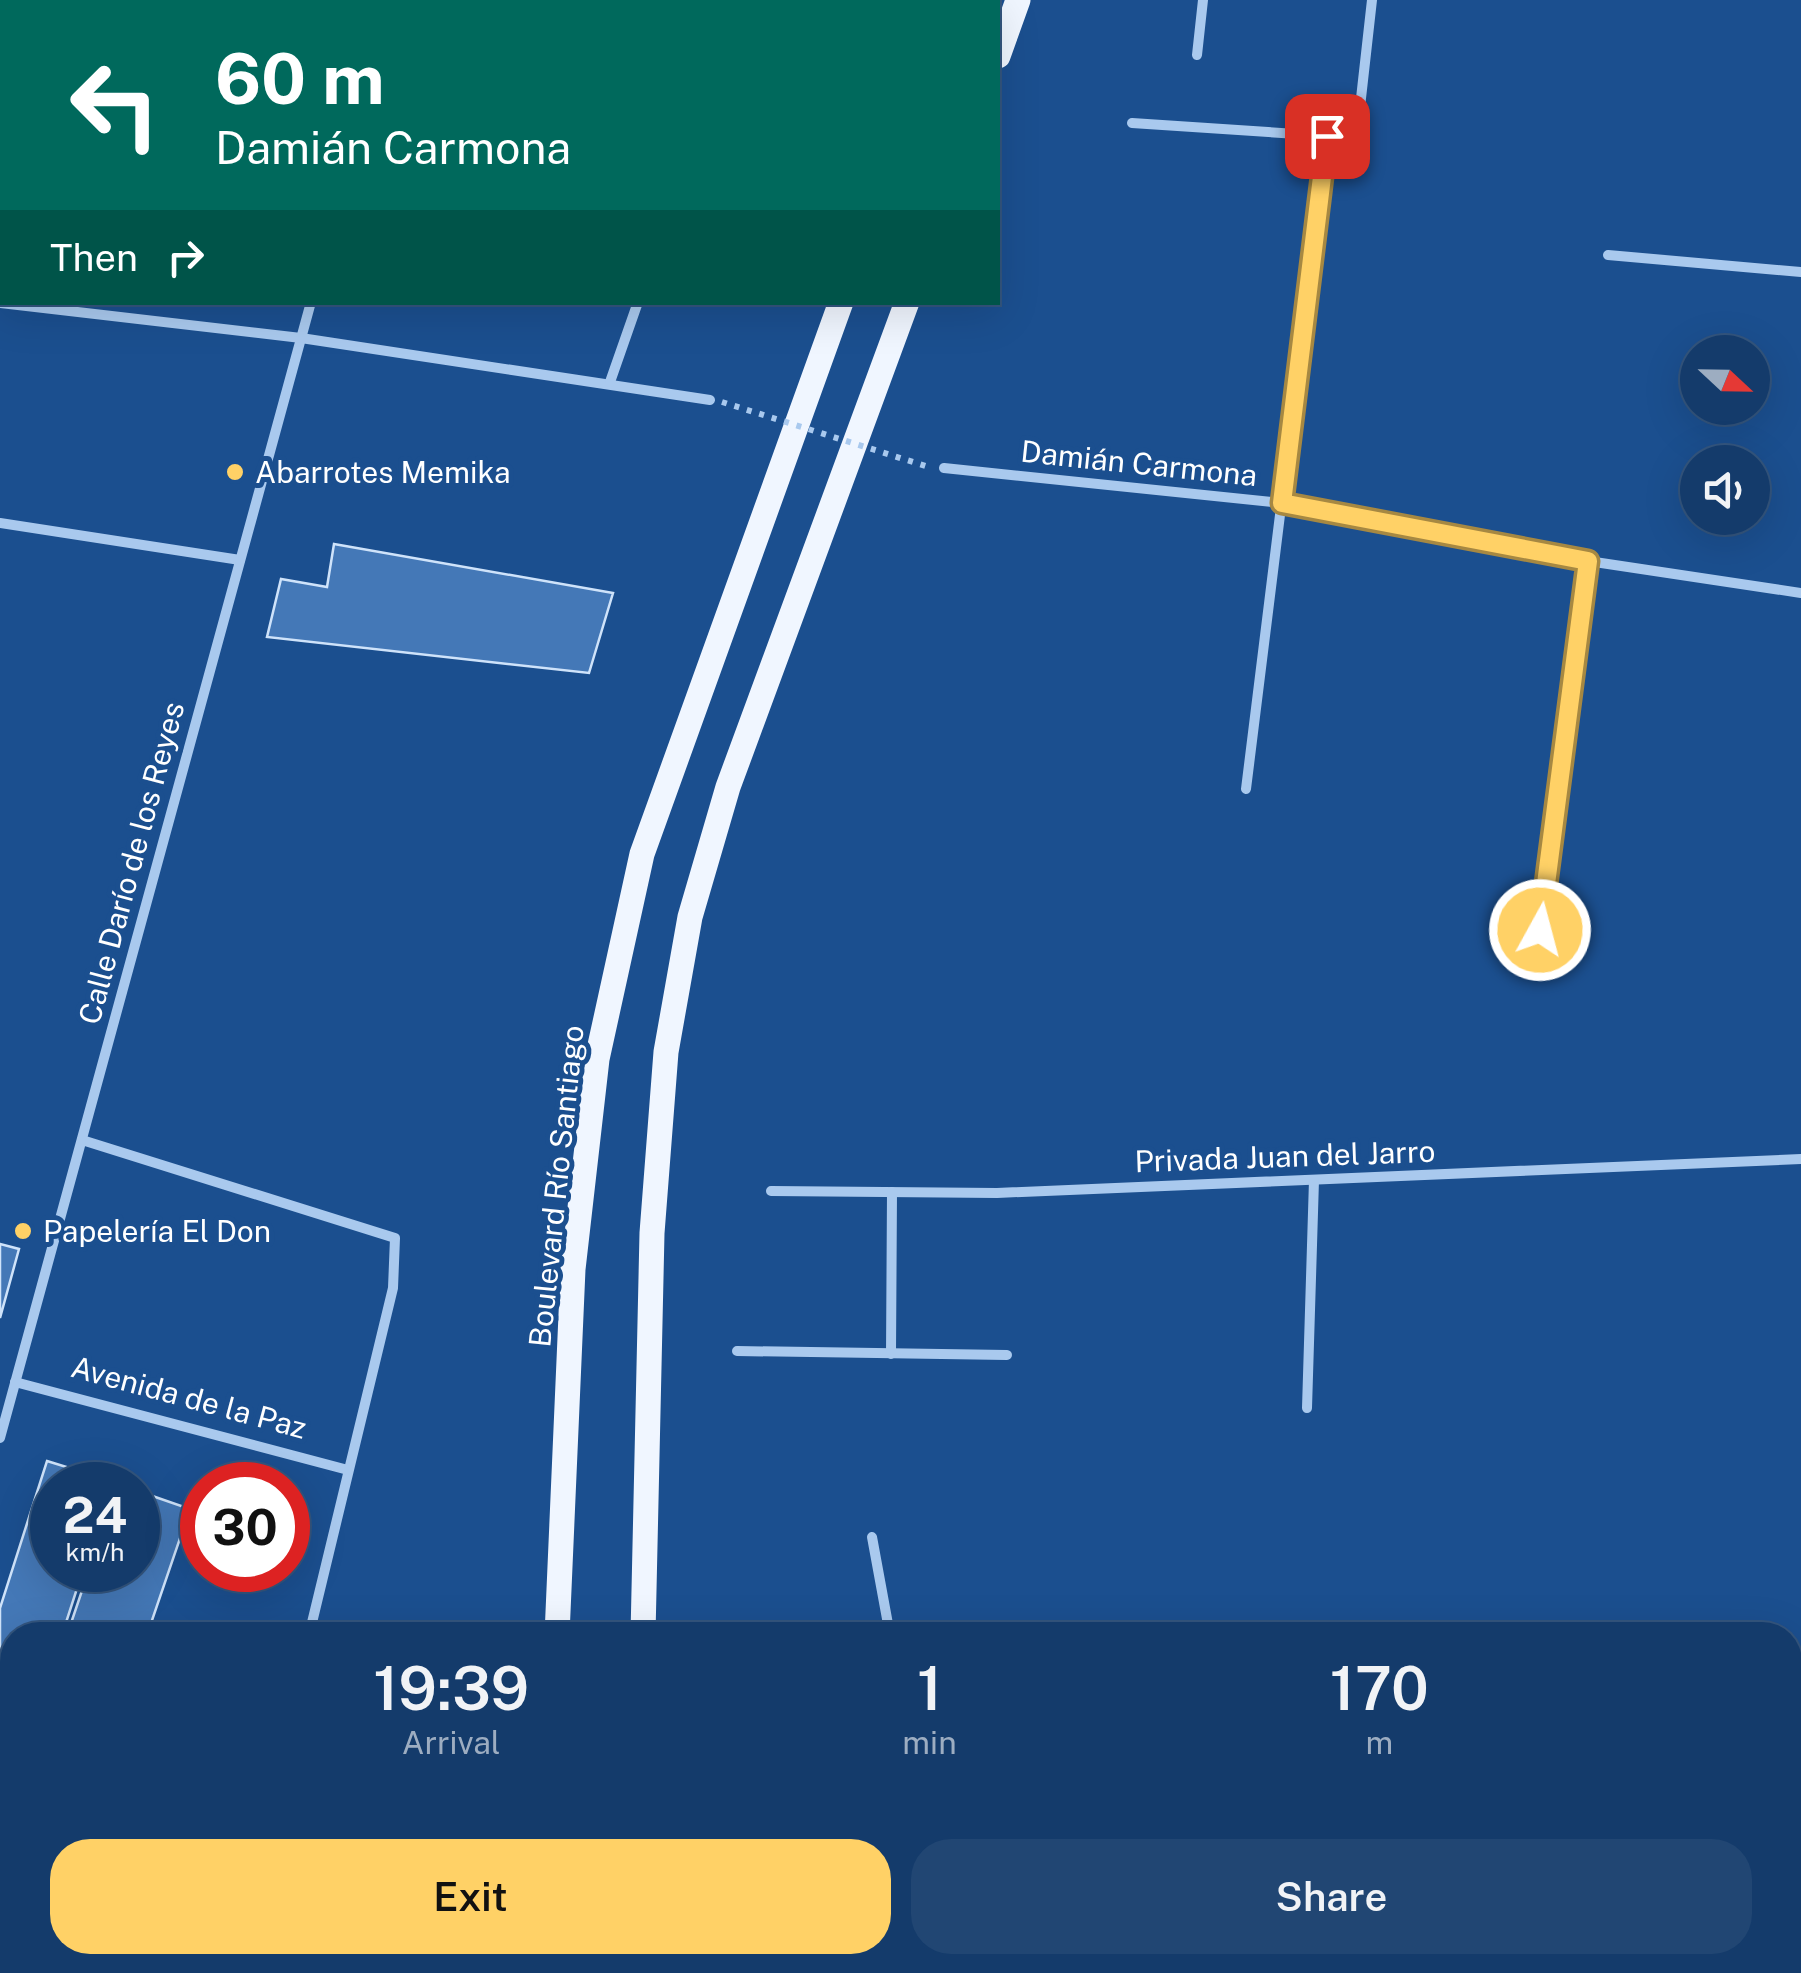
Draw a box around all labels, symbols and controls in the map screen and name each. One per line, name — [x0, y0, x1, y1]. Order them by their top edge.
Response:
text: 60 m — [215, 37, 385, 120]
icon: left — [50, 40, 180, 170]
pin — [1285, 94, 1370, 179]
icon: arrive — [1300, 109, 1355, 164]
text: Damián Carmona — [215, 121, 571, 174]
icon: right — [158, 230, 213, 285]
text: Then — [50, 235, 138, 280]
north arrow — [1680, 335, 1770, 425]
map controls — [1680, 335, 1770, 535]
street label: Damián Carmona — [1019, 433, 1259, 493]
button: sound — [1680, 445, 1770, 535]
place label: Abarrotes Memika — [255, 454, 511, 490]
marker: Abarrotes Memika — [224, 461, 246, 483]
street label: Calle Darío de los Reyes — [71, 698, 191, 1028]
position arrow — [1488, 878, 1592, 982]
street label: Boulevard Río Santiago — [521, 1023, 591, 1349]
street label: Privada Juan del Jarro — [1134, 1133, 1436, 1179]
place label: Papelería El Don — [43, 1213, 271, 1249]
marker: Papelería El Don — [12, 1220, 34, 1242]
street label: Avenida de la Paz — [67, 1348, 311, 1446]
speed limit sign: 30 — [180, 1462, 310, 1592]
text: 24 — [63, 1485, 127, 1544]
text: km/h — [66, 1537, 124, 1567]
text: 19:39 — [373, 1653, 529, 1724]
text: 1 — [917, 1653, 942, 1724]
text: 170 — [1330, 1653, 1429, 1724]
text: Arrival — [402, 1724, 501, 1761]
text: min — [902, 1724, 957, 1761]
text: m — [1365, 1724, 1393, 1761]
button: Exit — [50, 1839, 891, 1954]
button: Share — [911, 1839, 1752, 1954]

